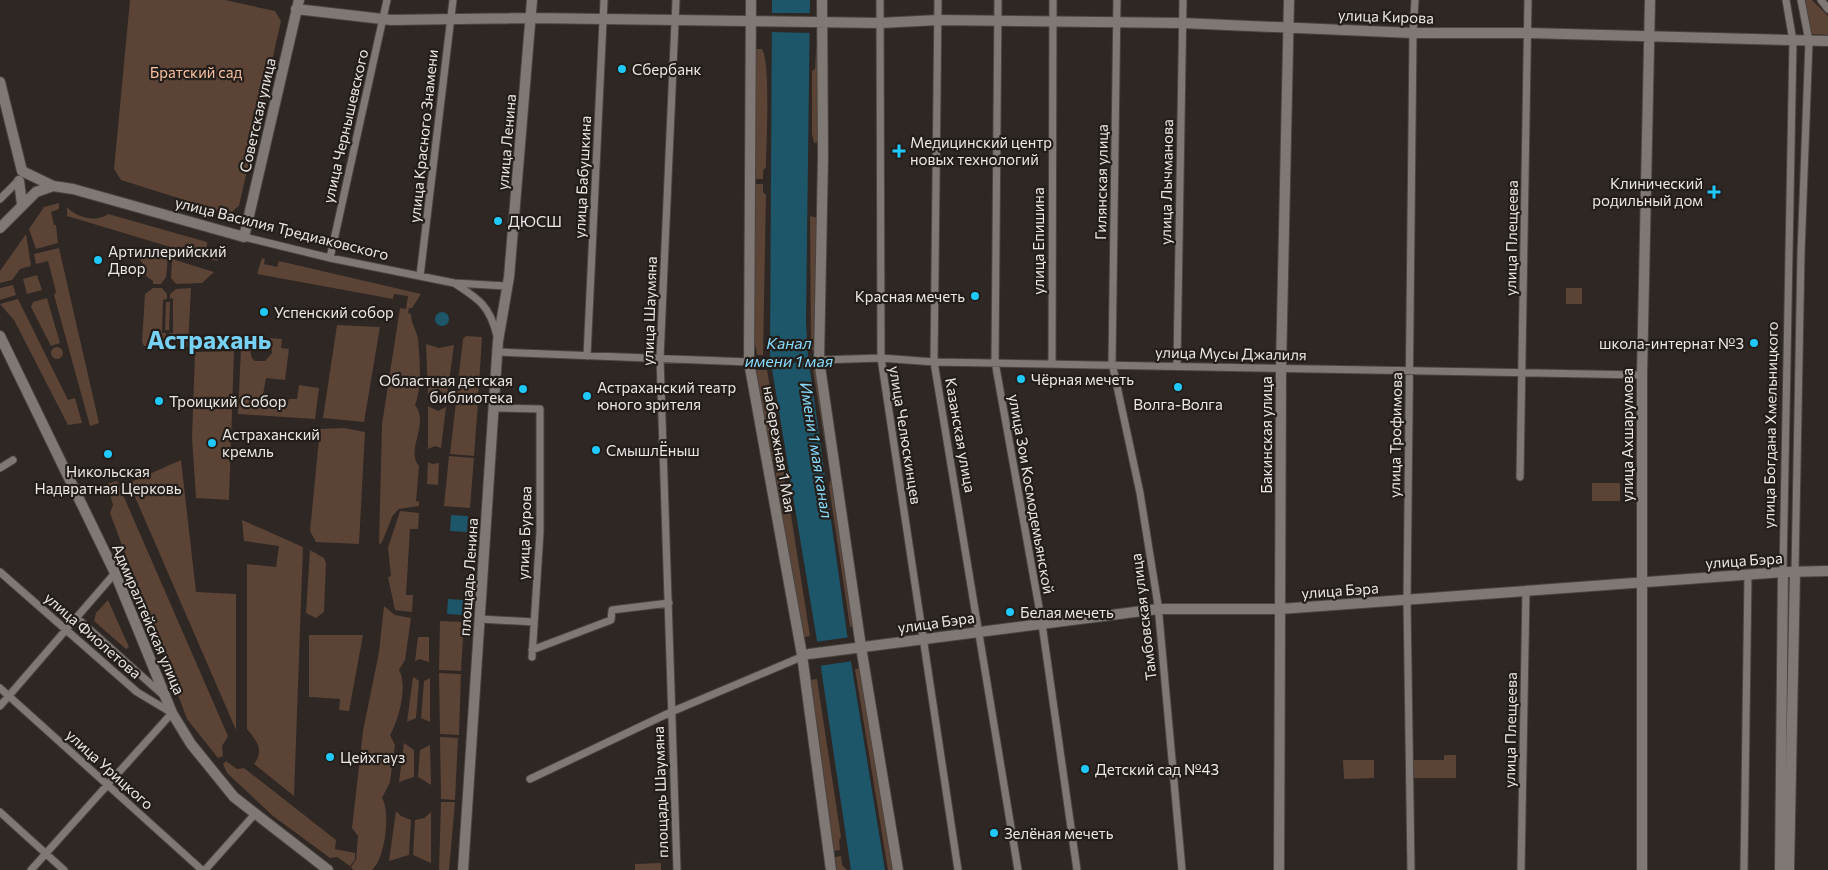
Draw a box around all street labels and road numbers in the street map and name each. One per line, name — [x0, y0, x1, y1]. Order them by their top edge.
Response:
street label: улица Кирова — [1338, 5, 1434, 27]
street label: улица Чернышевского — [318, 47, 372, 205]
street label: улица Красного Знамени — [405, 48, 441, 224]
street label: Советская улица — [235, 56, 279, 174]
street label: улица Ленина — [493, 93, 519, 191]
street label: улица Бабушкина — [570, 115, 594, 239]
street label: улица Лычманова — [1156, 119, 1176, 245]
street label: Гилянская улица — [1091, 124, 1111, 240]
street label: улица Плещеева — [1501, 180, 1521, 296]
street label: улица Епишина — [1029, 187, 1047, 295]
street label: улица Василия Тредиаковского — [173, 193, 391, 263]
street label: улица Шаумяна — [638, 256, 660, 366]
street label: улица Богдана Хмельницкого — [1759, 321, 1781, 529]
street label: улица Мусы Джалиля — [1155, 343, 1307, 363]
street label: улица Челюскинцев — [886, 364, 926, 506]
street label: улица Ахшарумова — [1618, 368, 1636, 502]
street label: улица Трофимова — [1385, 372, 1405, 498]
street label: Казанская улица — [942, 376, 980, 494]
street label: Бакинская улица — [1257, 376, 1275, 494]
street label: набережная 1 Мая — [760, 384, 800, 514]
street label: улица Зои Космодемьянской — [1006, 393, 1058, 595]
street label: улица Бурова — [513, 486, 535, 580]
street label: площадь Ленина — [455, 517, 481, 637]
street label: Адмиралтейская улица — [109, 541, 189, 697]
street label: улица Бэра — [1705, 548, 1783, 572]
street label: Тамбовская улица — [1126, 552, 1160, 682]
street label: улица Бэра — [1301, 578, 1379, 602]
street label: улица Фиолетова — [41, 588, 145, 682]
street label: улица Бэра — [896, 608, 976, 636]
street label: улица Плещеева — [1500, 672, 1520, 788]
street label: улица Урицкого — [63, 725, 157, 813]
street label: площадь Шаумяна — [649, 726, 671, 858]

